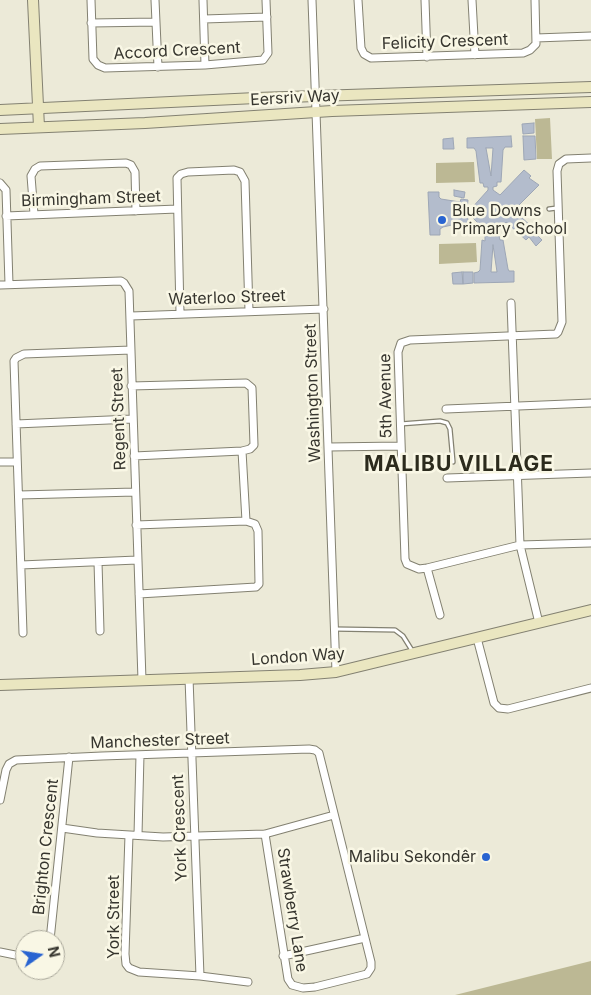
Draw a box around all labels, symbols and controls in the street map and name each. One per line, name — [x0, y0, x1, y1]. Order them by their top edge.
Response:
street label: Felicity Crescent — [382, 30, 508, 54]
street label: Accord Crescent — [113, 38, 241, 64]
street label: Eersriv Way — [250, 86, 340, 110]
street label: Birmingham Street — [21, 187, 161, 211]
place label: Blue Downs Primary School — [452, 201, 567, 239]
marker: Blue Downs Primary School — [436, 214, 448, 226]
street label: Waterloo Street — [168, 286, 286, 310]
street label: Washington Street — [301, 323, 325, 463]
street label: 5th Avenue — [376, 353, 396, 439]
street label: Regent Street — [108, 367, 130, 471]
district label: MALIBU VILLAGE — [362, 452, 556, 478]
street label: London Way — [250, 644, 346, 670]
street label: Manchester Street — [90, 729, 230, 753]
street label: York Crescent — [169, 774, 191, 882]
street label: Brighton Crescent — [29, 778, 63, 916]
street label: Strawberry Lane — [273, 846, 311, 974]
place label: Malibu Sekondêr — [349, 847, 476, 867]
marker: Malibu Sekondêr — [480, 851, 492, 863]
street label: York Street — [104, 875, 124, 959]
north arrow — [15, 930, 65, 980]
text: N — [45, 945, 64, 959]

